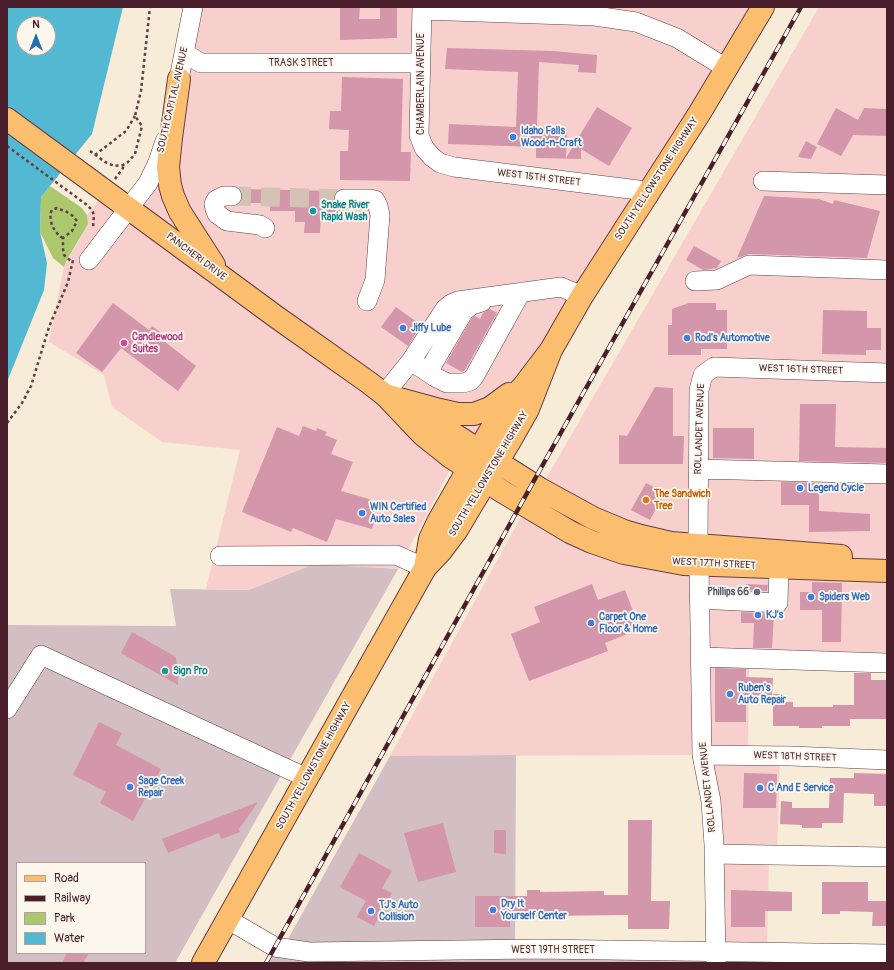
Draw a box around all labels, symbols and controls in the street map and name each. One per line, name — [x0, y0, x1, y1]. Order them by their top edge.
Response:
north arrow — [16, 16, 56, 56]
text: N — [32, 18, 40, 31]
street label: CHAMBERLAIN AVENUE — [415, 33, 427, 135]
street label: SOUTH CAPITAL AVENUE — [155, 46, 191, 154]
street label: TRASK STREET — [269, 57, 333, 69]
street label: SOUTH YELLOWSTONE HIGHWAY — [613, 115, 701, 243]
place label: Idaho Falls Wood-n-Craft — [521, 125, 582, 148]
marker: Idaho Falls Wood-n-Craft — [508, 132, 518, 142]
street label: WEST 15TH STREET — [497, 167, 581, 189]
place label: Snake River Rapid Wash — [321, 199, 369, 222]
marker: Snake River Rapid Wash — [308, 206, 318, 216]
street label: PANCHERI DRIVE — [164, 230, 228, 284]
place label: Jiffy Lube — [411, 322, 451, 334]
marker: Jiffy Lube — [398, 323, 408, 333]
place label: Candlewood Suites — [132, 331, 183, 354]
place label: Rod's Automotive — [695, 332, 770, 344]
marker: Rod's Automotive — [682, 333, 692, 343]
marker: Candlewood Suites — [119, 338, 129, 348]
street label: WEST 16TH STREET — [759, 363, 843, 377]
street label: ROLLANDET AVENUE — [692, 383, 708, 475]
street label: SOUTH YELLOWSTONE HIGHWAY — [447, 409, 531, 539]
place label: Legend Cycle — [808, 482, 864, 494]
marker: Legend Cycle — [795, 483, 805, 493]
place label: The Sandwich Tree — [654, 488, 710, 512]
marker: The Sandwich Tree — [641, 495, 651, 505]
place label: WIN Certified Auto Sales — [370, 501, 426, 524]
marker: WIN Certified Auto Sales — [357, 508, 367, 518]
street label: WEST 17TH STREET — [672, 556, 756, 572]
place label: Phillips 66 — [707, 586, 749, 598]
marker: Phillips 66 — [752, 587, 762, 597]
place label: Spiders Web — [819, 591, 870, 603]
marker: Spiders Web — [806, 592, 816, 602]
place label: KJ's — [766, 609, 783, 621]
marker: KJ's — [753, 610, 763, 620]
place label: Carpet One Floor & Home — [599, 611, 658, 634]
marker: Carpet One Floor & Home — [586, 618, 596, 628]
place label: Sign Pro — [173, 665, 208, 677]
marker: Sign Pro — [160, 666, 170, 676]
place label: Ruben's Auto Repair — [738, 682, 786, 706]
marker: Ruben's Auto Repair — [725, 689, 735, 699]
street label: SOUTH YELLOWSTONE HIGHWAY — [274, 700, 354, 832]
street label: ROLLANDET AVENUE — [697, 741, 719, 833]
street label: WEST 18TH STREET — [753, 750, 837, 764]
place label: Sage Creek Repair — [138, 775, 184, 798]
marker: Sage Creek Repair — [125, 782, 135, 792]
place label: C And E Service — [768, 782, 834, 794]
marker: C And E Service — [755, 783, 765, 793]
legend — [16, 862, 146, 954]
text: Road — [54, 871, 79, 886]
text: Railway — [54, 891, 90, 906]
place label: Dry It Yourself Center — [501, 898, 567, 922]
place label: TJ's Auto Collision — [379, 899, 418, 922]
marker: Dry It Yourself Center — [488, 905, 498, 915]
marker: TJ's Auto Collision — [366, 906, 376, 916]
text: Park — [54, 911, 75, 926]
text: Water — [54, 931, 85, 946]
street label: WEST 19TH STREET — [511, 944, 595, 956]

